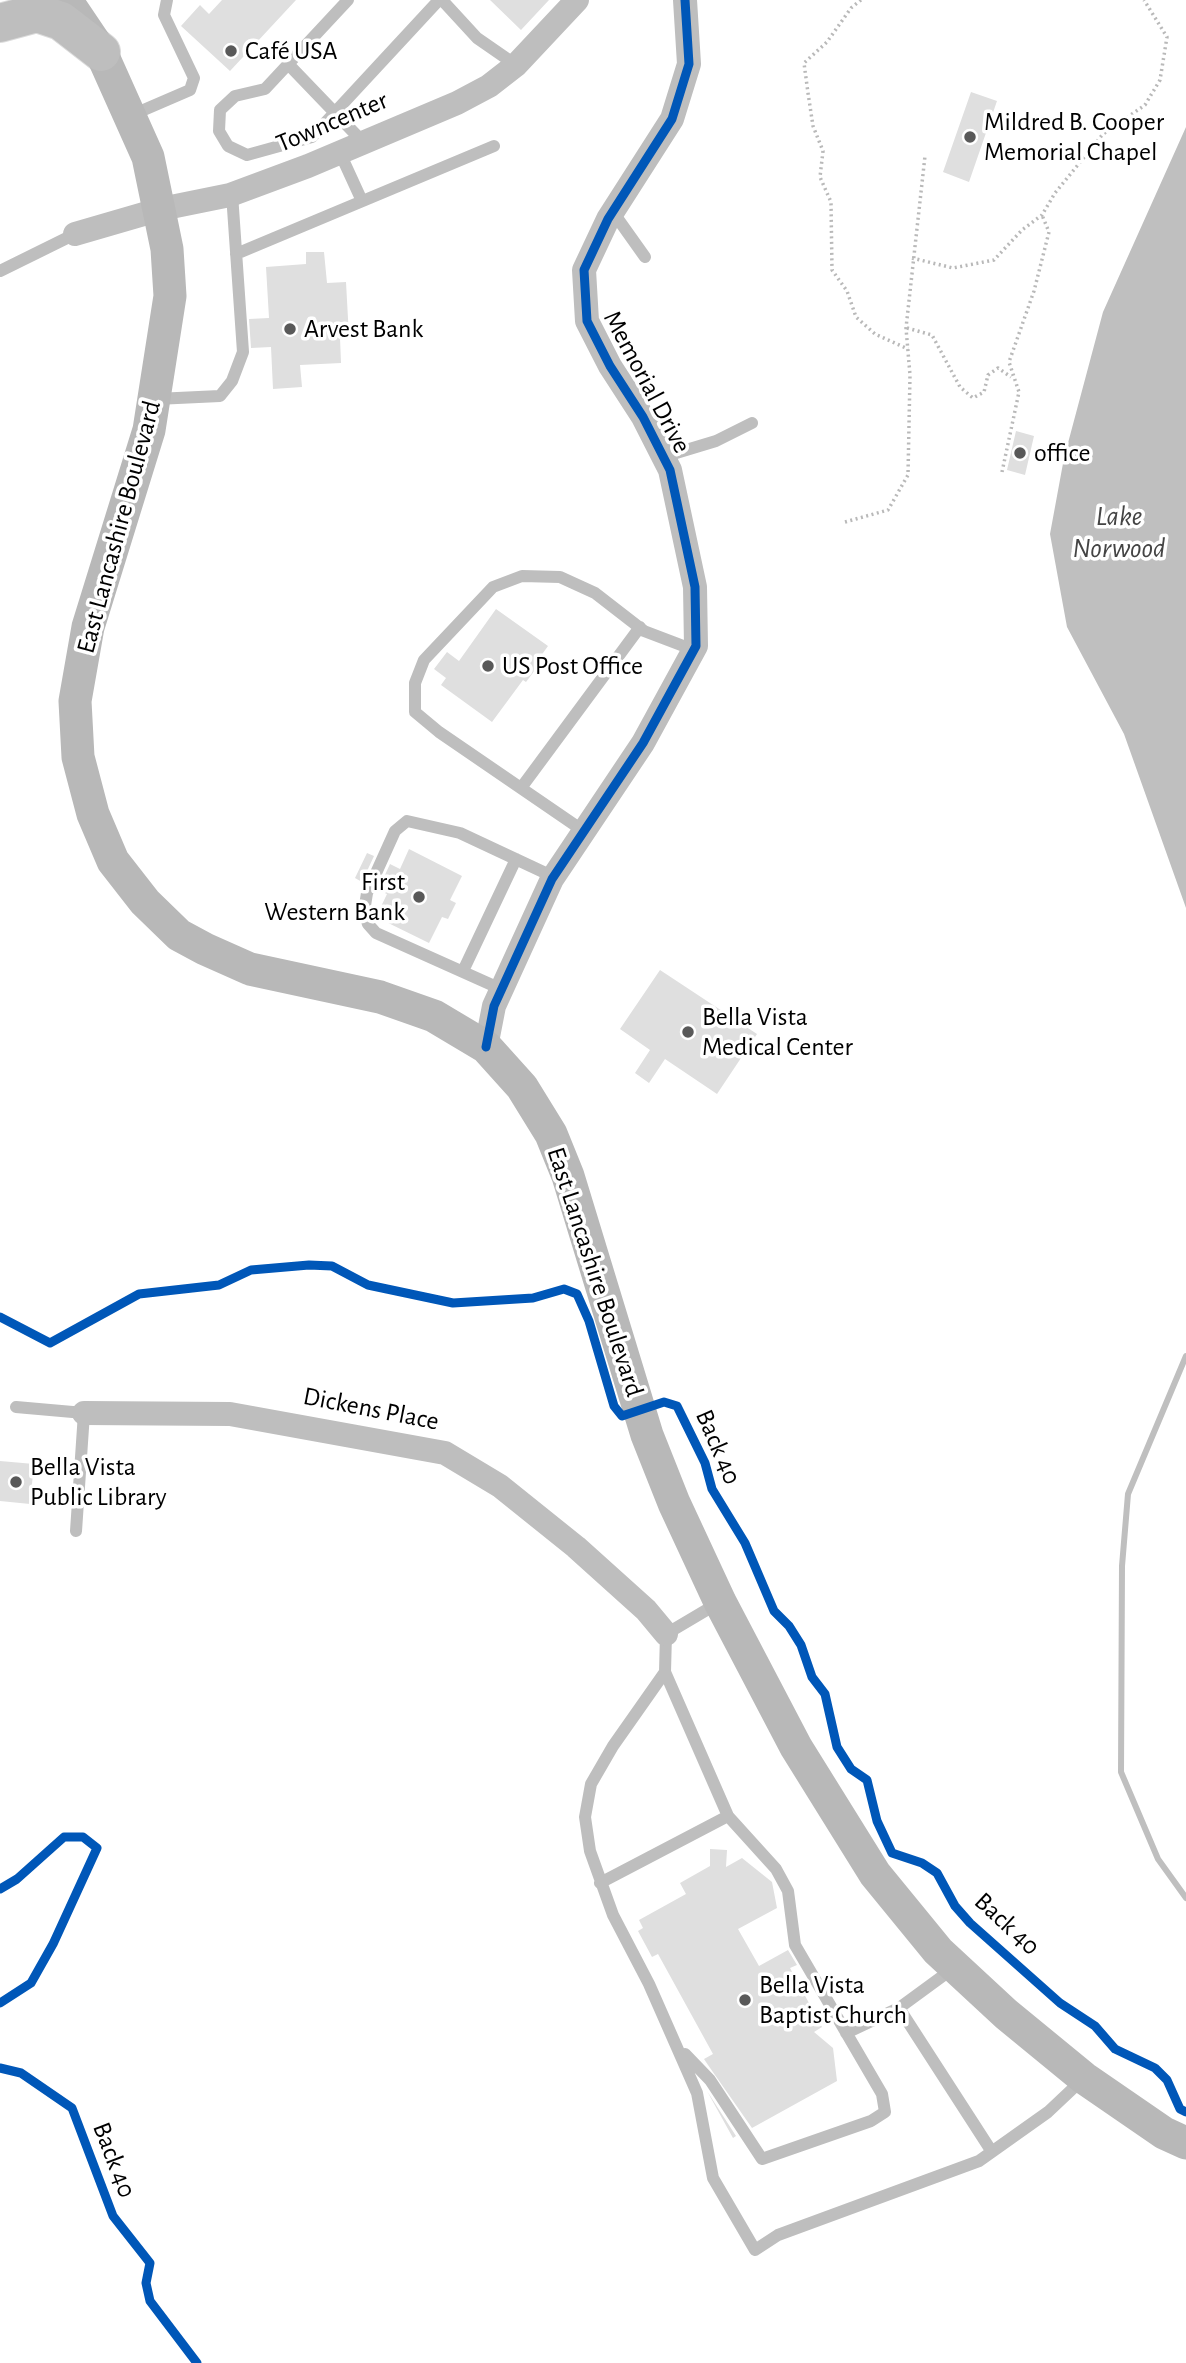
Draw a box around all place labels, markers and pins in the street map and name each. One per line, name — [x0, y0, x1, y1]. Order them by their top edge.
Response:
place label: Café USA — [245, 35, 338, 67]
marker: Café USA — [223, 43, 239, 59]
place label: Mildred B. Cooper Memorial Chapel — [984, 106, 1164, 168]
marker: Mildred B. Cooper Memorial Chapel — [962, 129, 978, 145]
place label: Arvest Bank — [304, 313, 423, 345]
marker: Arvest Bank — [282, 321, 298, 337]
place label: office — [1034, 437, 1091, 469]
marker: office — [1012, 445, 1028, 461]
place label: US Post Office — [502, 650, 643, 682]
marker: US Post Office — [480, 658, 496, 674]
place label: First Western Bank — [264, 866, 405, 928]
marker: First Western Bank — [411, 889, 427, 905]
place label: Bella Vista Medical Center — [702, 1001, 853, 1062]
marker: Bella Vista Medical Center — [680, 1024, 696, 1040]
place label: Bella Vista Public Library — [30, 1451, 167, 1512]
marker: Bella Vista Public Library — [8, 1474, 24, 1490]
place label: Bella Vista Baptist Church — [759, 1969, 907, 2030]
marker: Bella Vista Baptist Church — [737, 1992, 753, 2008]

